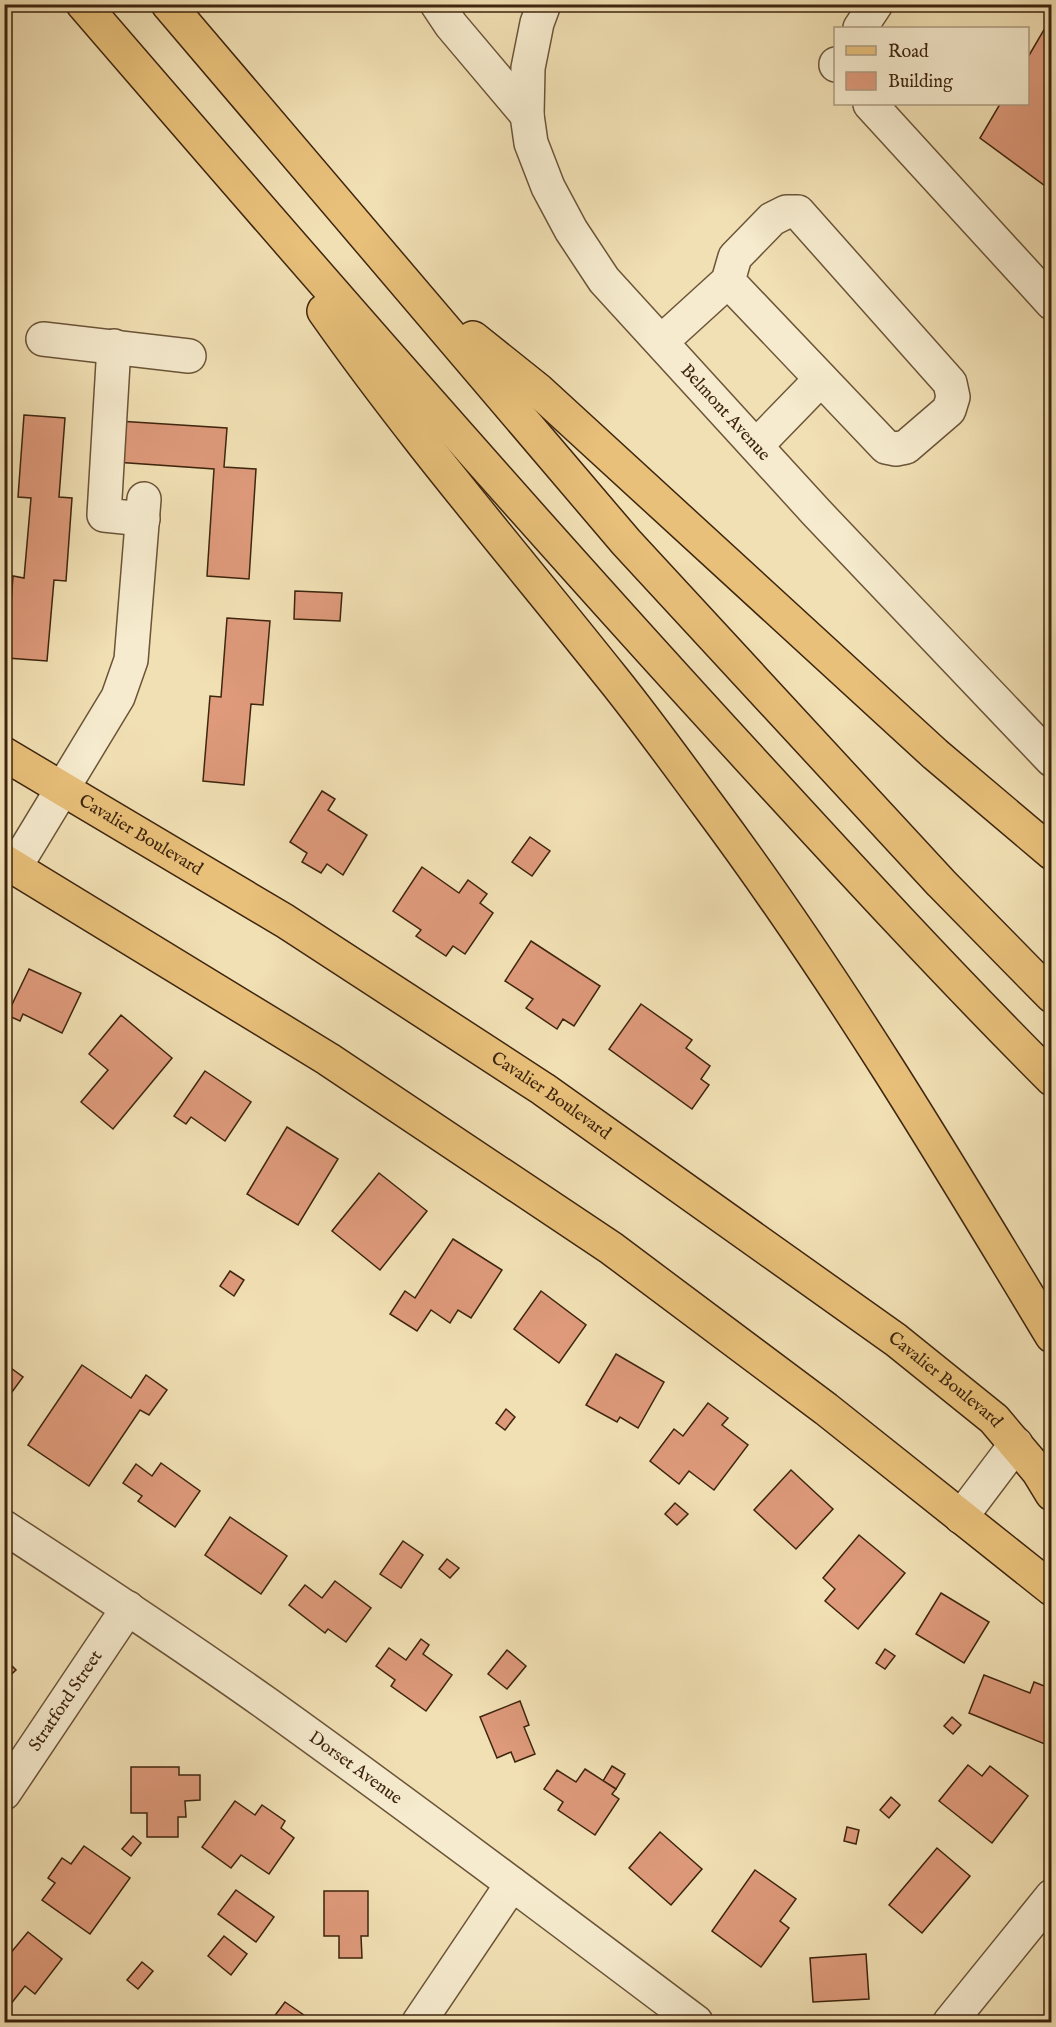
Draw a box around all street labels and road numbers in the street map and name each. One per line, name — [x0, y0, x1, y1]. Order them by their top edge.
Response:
street label: Belmont Avenue — [675, 359, 775, 466]
street label: Cavalier Boulevard — [74, 789, 207, 881]
street label: Cavalier Boulevard — [486, 1047, 616, 1145]
street label: Cavalier Boulevard — [883, 1326, 1008, 1432]
street label: Stratford Street — [24, 1646, 108, 1756]
street label: Dorset Avenue — [304, 1726, 407, 1810]

